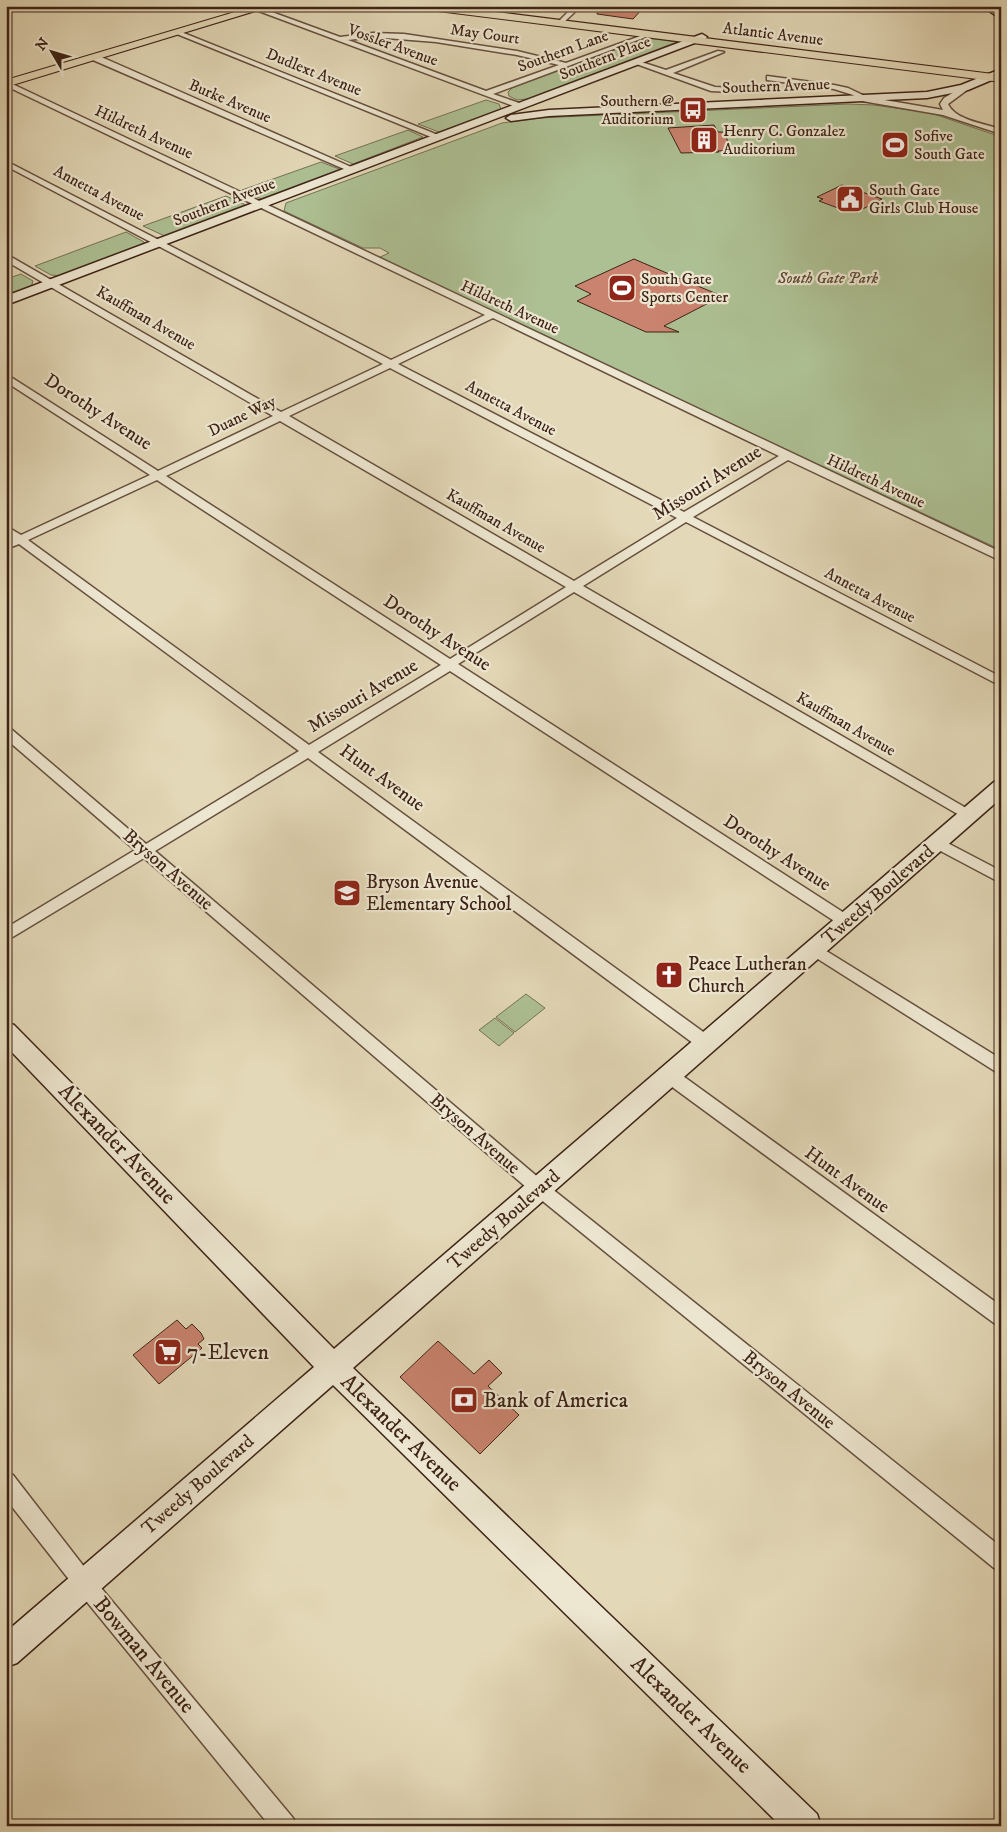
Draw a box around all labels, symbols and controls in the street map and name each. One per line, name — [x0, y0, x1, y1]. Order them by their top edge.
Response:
street label: Atlantic Avenue — [722, 18, 825, 50]
street label: Vossler Avenue — [344, 19, 441, 71]
street label: May Court — [449, 19, 521, 49]
street label: Southern Lane — [515, 25, 611, 77]
north arrow — [28, 28, 78, 78]
street label: Southern Place — [557, 31, 654, 85]
text: N — [32, 34, 53, 55]
street label: Dudlext Avenue — [263, 44, 365, 100]
street label: Southern Avenue — [722, 74, 831, 98]
street label: Burke Avenue — [186, 75, 275, 127]
place label: Southern @ Auditorium — [600, 91, 674, 129]
bus stop icon: Southern @ Auditorium — [678, 95, 708, 125]
street label: Hildreth Avenue — [92, 101, 197, 164]
place label: Henry C. Gonzalez Auditorium — [723, 121, 845, 159]
building icon: Henry C. Gonzalez Auditorium — [689, 125, 719, 155]
place label: Sofive South Gate — [914, 126, 985, 164]
sports icon: Sofive South Gate — [880, 130, 910, 160]
street label: Annetta Avenue — [50, 161, 148, 225]
street label: Southern Avenue — [170, 173, 278, 231]
place label: South Gate Girls Club House — [869, 180, 979, 218]
public building icon: South Gate Girls Club House — [835, 184, 865, 214]
park label: South Gate Park — [777, 268, 879, 288]
place label: South Gate Sports Center — [641, 269, 728, 307]
sports icon: South Gate Sports Center — [607, 273, 637, 303]
street label: Hildreth Avenue — [458, 276, 563, 339]
street label: Kauffman Avenue — [93, 281, 200, 355]
street label: Dorothy Avenue — [40, 369, 156, 455]
street label: Annetta Avenue — [462, 376, 560, 440]
street label: Duane Way — [205, 391, 279, 441]
street label: Missouri Avenue — [648, 440, 766, 526]
street label: Hildreth Avenue — [824, 450, 929, 513]
street label: Kauffman Avenue — [443, 484, 550, 558]
street label: Annetta Avenue — [821, 563, 919, 627]
street label: Dorothy Avenue — [379, 590, 495, 676]
street label: Missouri Avenue — [304, 654, 422, 738]
street label: Kauffman Avenue — [793, 687, 900, 761]
street label: Hunt Avenue — [335, 739, 429, 817]
street label: Dorothy Avenue — [719, 810, 835, 896]
street label: Bryson Avenue — [118, 824, 218, 916]
street label: Tweedy Boulevard — [817, 840, 939, 950]
place label: Bryson Avenue Elementary School — [366, 871, 512, 916]
school or university icon: Bryson Avenue Elementary School — [332, 878, 362, 908]
place label: Peace Lutheran Church — [688, 953, 807, 998]
church icon: Peace Lutheran Church — [654, 960, 684, 990]
street label: Alexander Avenue — [53, 1078, 181, 1210]
street label: Bryson Avenue — [425, 1088, 525, 1180]
street label: Hunt Avenue — [800, 1141, 894, 1219]
street label: Tweedy Boulevard — [443, 1165, 565, 1275]
supermarket icon: 7-Eleven — [153, 1337, 183, 1367]
place label: 7-Eleven — [187, 1339, 269, 1366]
street label: Bryson Avenue — [738, 1346, 840, 1434]
street label: Alexander Avenue — [335, 1369, 467, 1497]
bank icon: Bank of America — [449, 1385, 479, 1415]
place label: Bank of America — [483, 1387, 629, 1414]
street label: Tweedy Boulevard — [137, 1430, 259, 1540]
street label: Bowman Avenue — [87, 1591, 201, 1719]
street label: Alexander Avenue — [625, 1651, 757, 1779]

